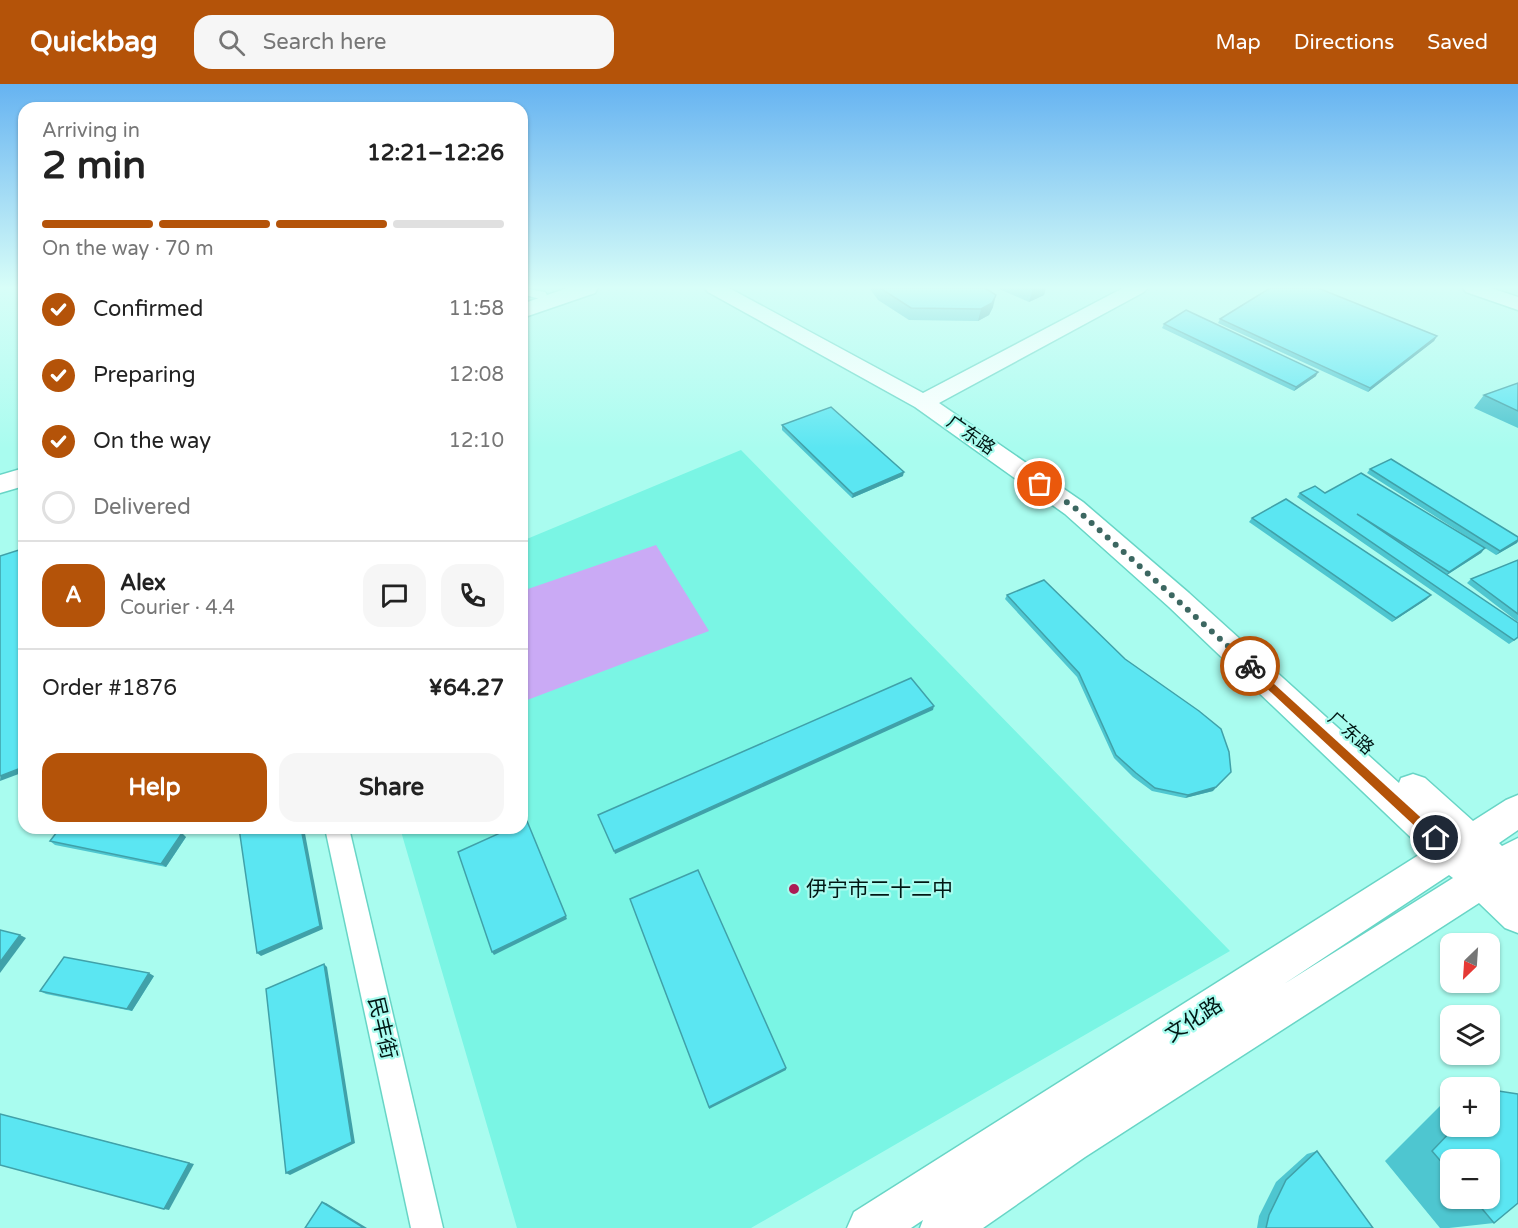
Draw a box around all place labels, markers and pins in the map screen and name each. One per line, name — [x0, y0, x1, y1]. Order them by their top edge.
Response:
pin — [1014, 458, 1065, 509]
pin — [1410, 812, 1461, 863]
place label: 伊宁市二十二中 — [806, 877, 953, 902]
marker: 伊宁市二十二中 — [787, 882, 801, 896]

